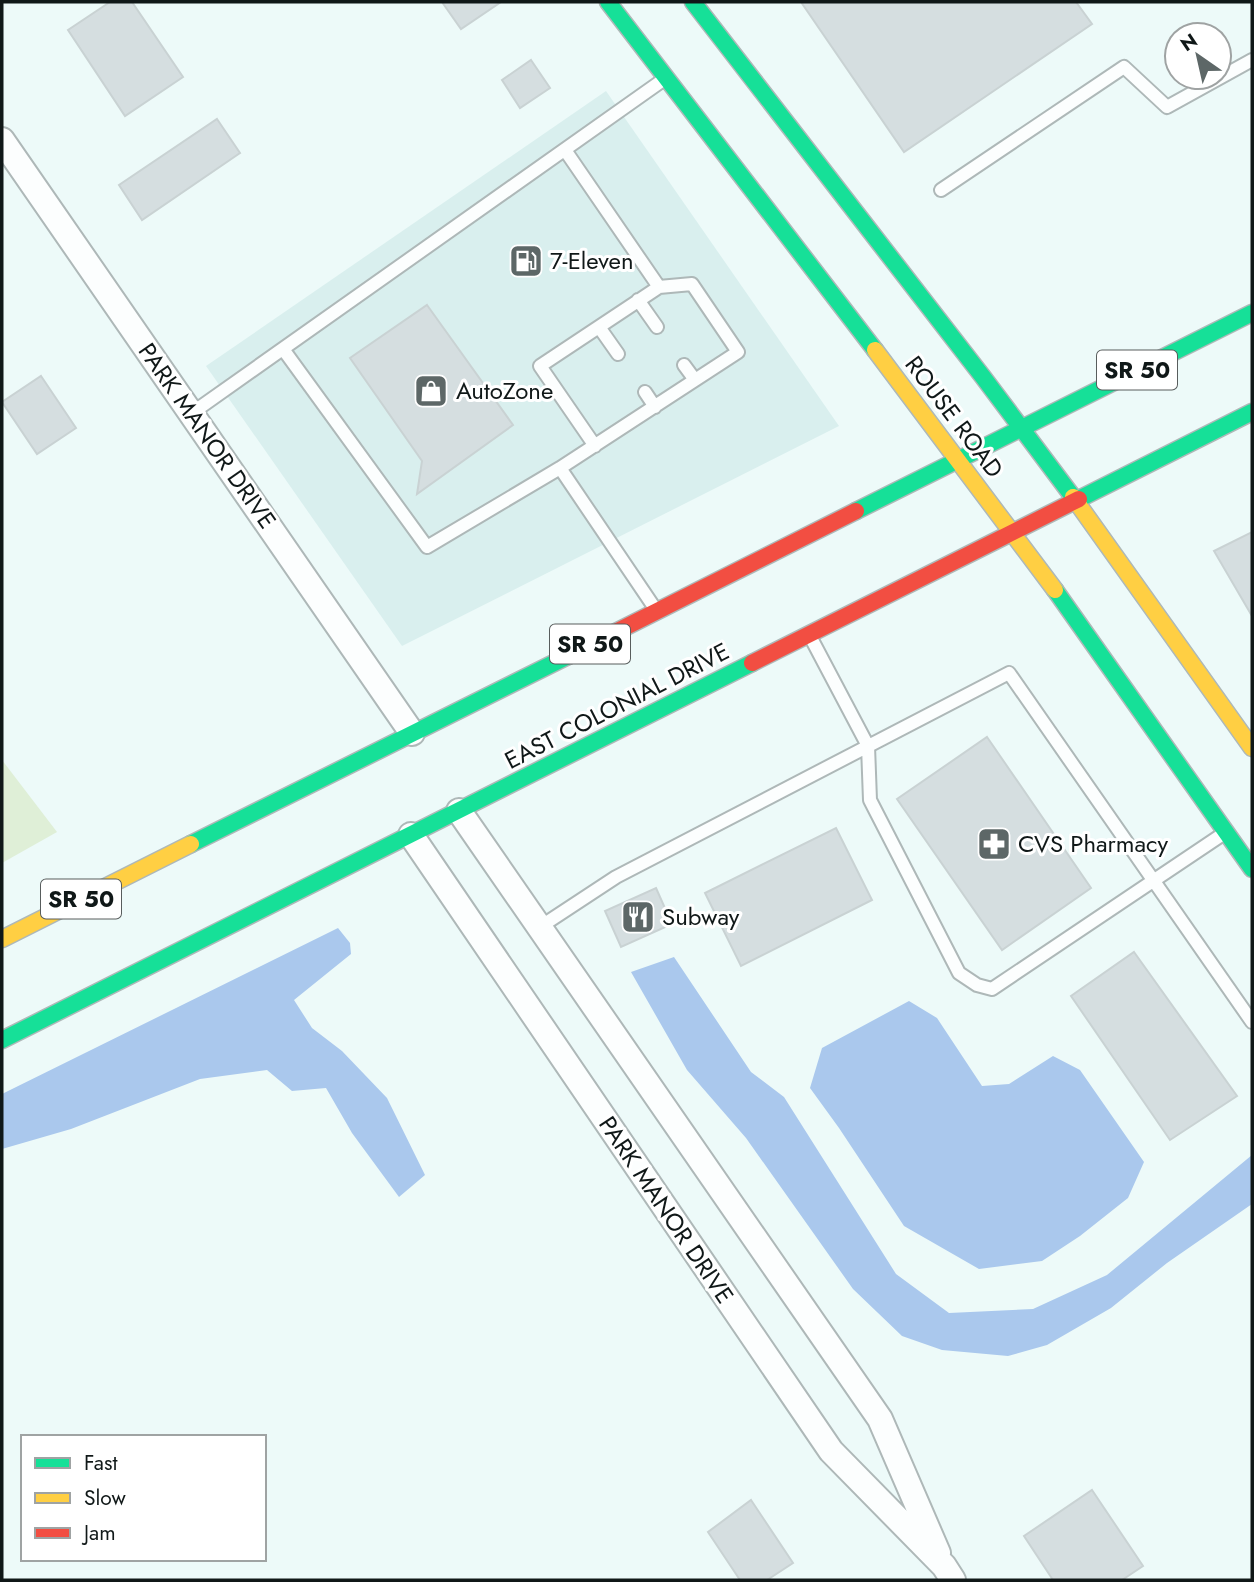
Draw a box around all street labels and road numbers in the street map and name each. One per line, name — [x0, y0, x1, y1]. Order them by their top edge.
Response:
street label: PARK MANOR DRIVE — [130, 336, 285, 536]
street label: ROUSE ROAD — [897, 348, 1012, 485]
road number: SR 50 — [1097, 350, 1177, 390]
road number: SR 50 — [550, 624, 630, 664]
street label: EAST COLONIAL DRIVE — [498, 634, 735, 777]
road number: SR 50 — [41, 879, 121, 918]
street label: PARK MANOR DRIVE — [590, 1109, 742, 1311]

